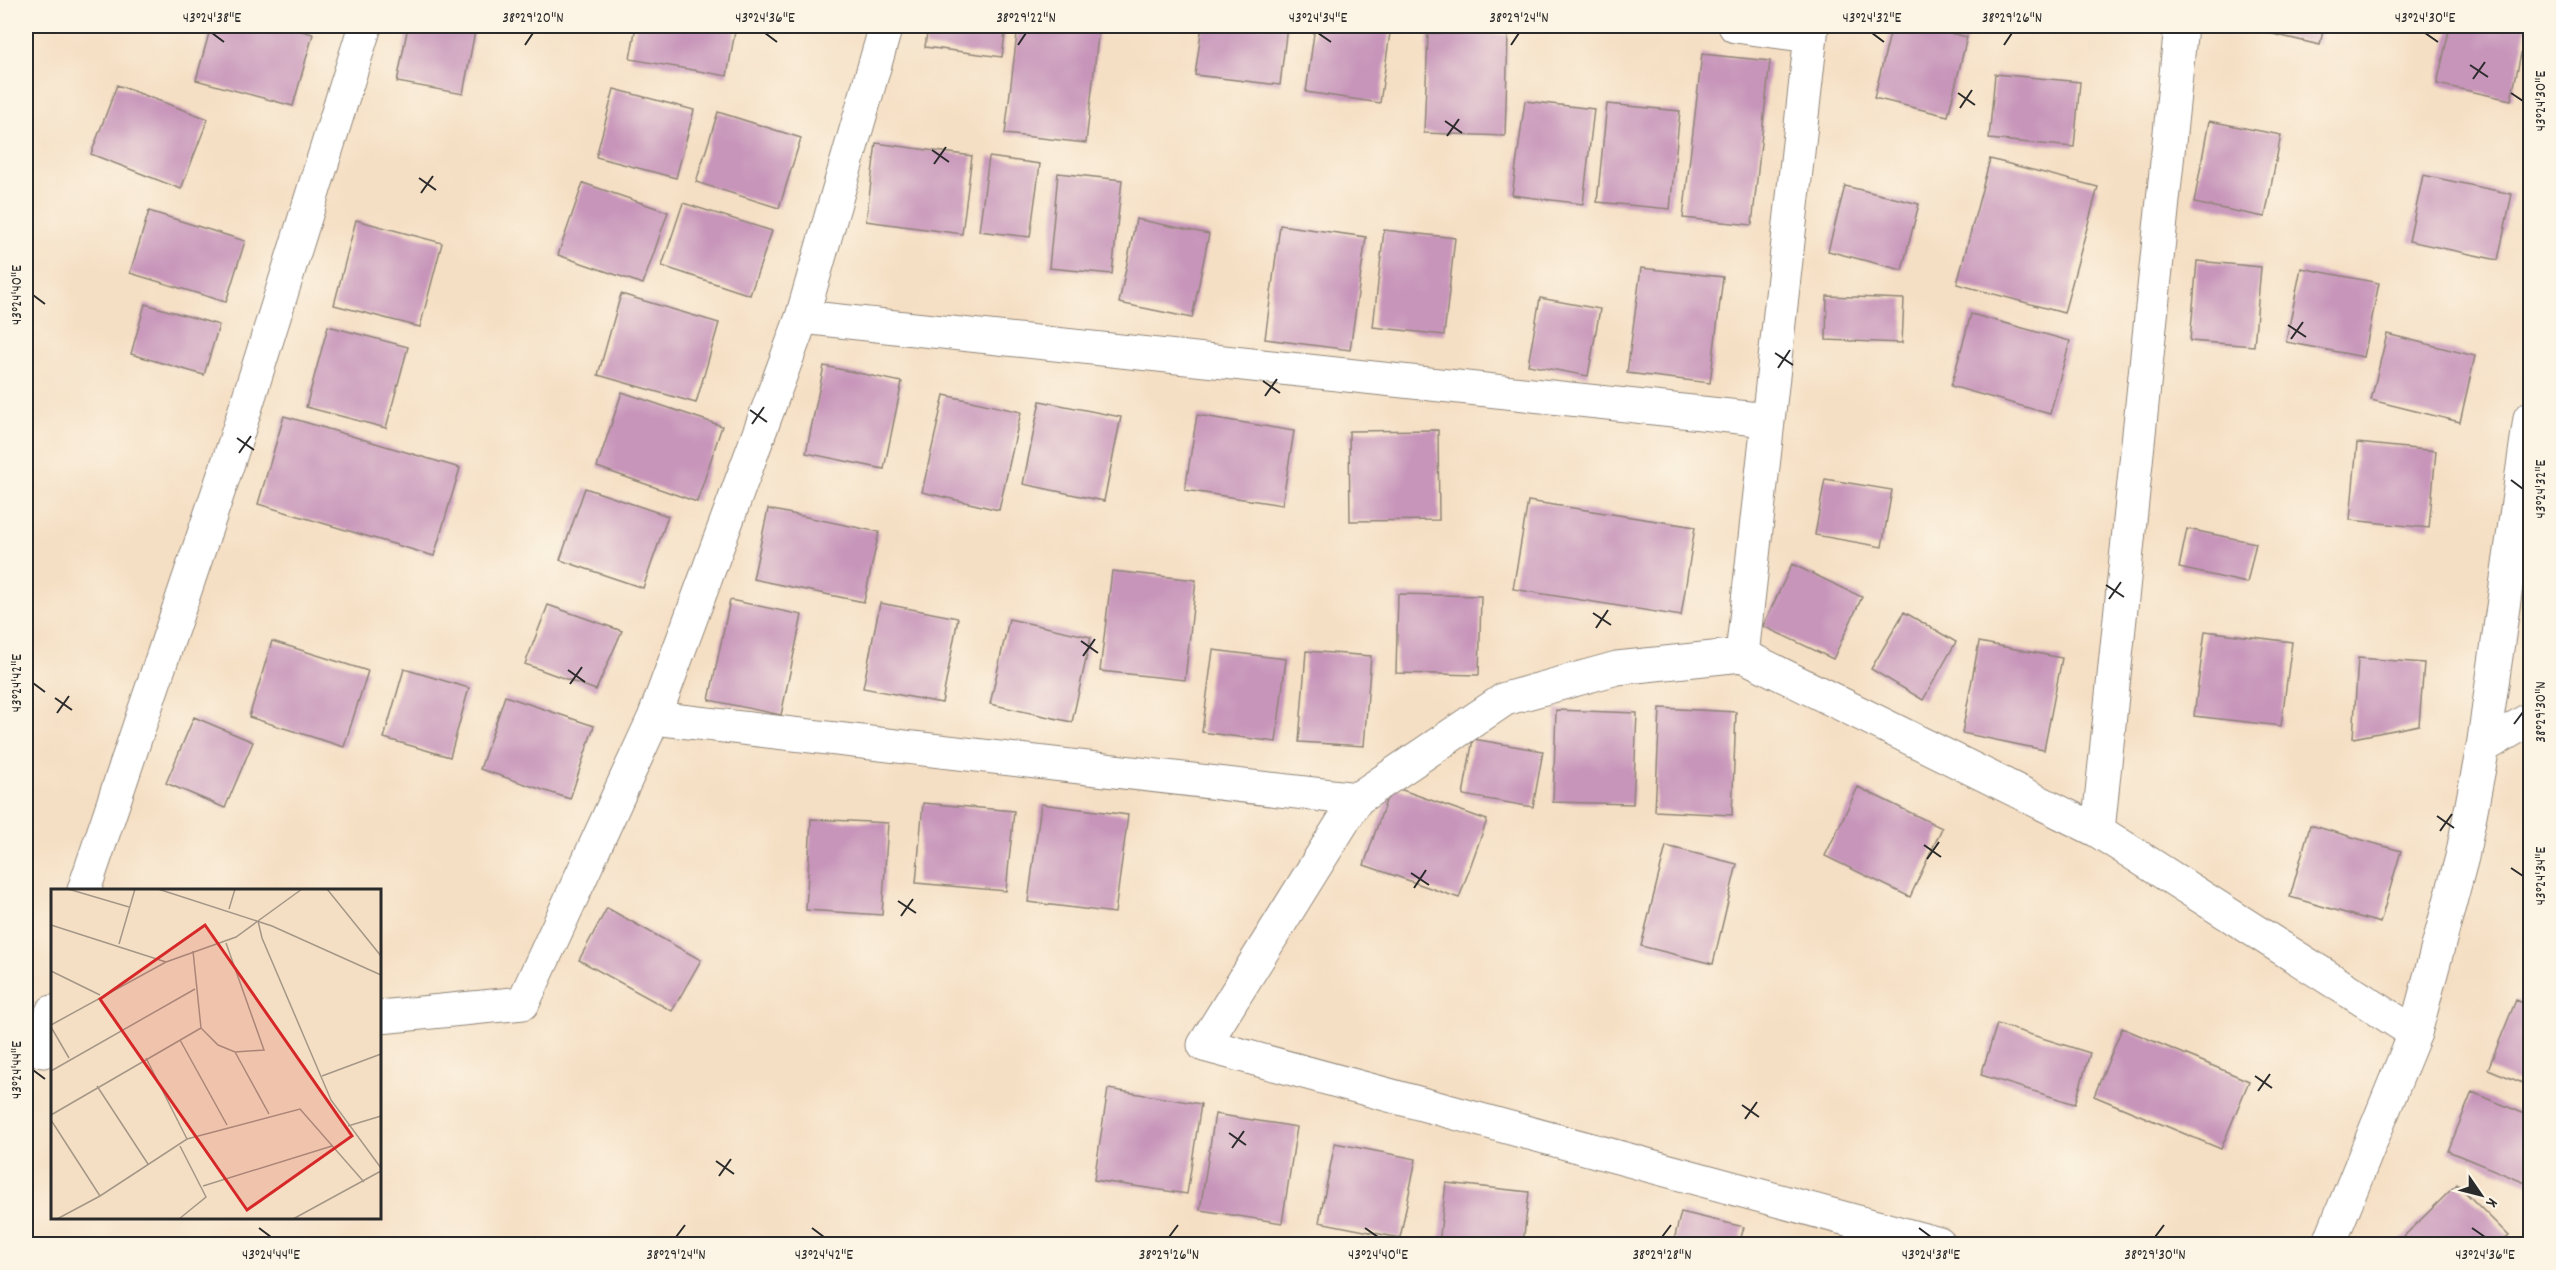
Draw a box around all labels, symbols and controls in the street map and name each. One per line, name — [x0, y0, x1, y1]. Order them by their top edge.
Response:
text: 43°24'38"E — [183, 8, 241, 30]
text: 38°29'20"N — [502, 8, 564, 30]
text: 43°24'36"E — [735, 8, 795, 30]
text: 38°29'22"N — [996, 8, 1056, 30]
text: 43°24'34"E — [1289, 8, 1347, 30]
text: 38°29'24"N — [1489, 8, 1549, 30]
text: 43°24'32"E — [1843, 8, 1902, 30]
text: 38°29'26"N — [1982, 8, 2042, 30]
text: 43°24'30"E — [2395, 8, 2455, 30]
text: 43°24'30"E — [2531, 71, 2553, 131]
text: 43°24'40"E — [7, 265, 29, 325]
text: 43°24'32"E — [2531, 459, 2553, 518]
text: 43°24'42"E — [7, 654, 29, 712]
text: 38°29'30"N — [2531, 681, 2553, 743]
text: 43°24'34"E — [2531, 847, 2553, 905]
inset map — [51, 889, 381, 1219]
text: 43°24'44"E — [7, 1041, 29, 1099]
north arrow — [2451, 1165, 2511, 1225]
text: K — [2479, 1193, 2503, 1212]
text: 43°24'44"E — [242, 1245, 300, 1267]
text: 38°29'24"N — [646, 1245, 706, 1267]
text: 43°24'42"E — [795, 1245, 853, 1267]
text: 38°29'26"N — [1139, 1245, 1199, 1267]
text: 43°24'40"E — [1348, 1245, 1408, 1267]
text: 38°29'28"N — [1632, 1245, 1692, 1267]
text: 43°24'38"E — [1902, 1245, 1960, 1267]
text: 38°29'30"N — [2124, 1245, 2186, 1267]
text: 43°24'36"E — [2455, 1245, 2515, 1267]

